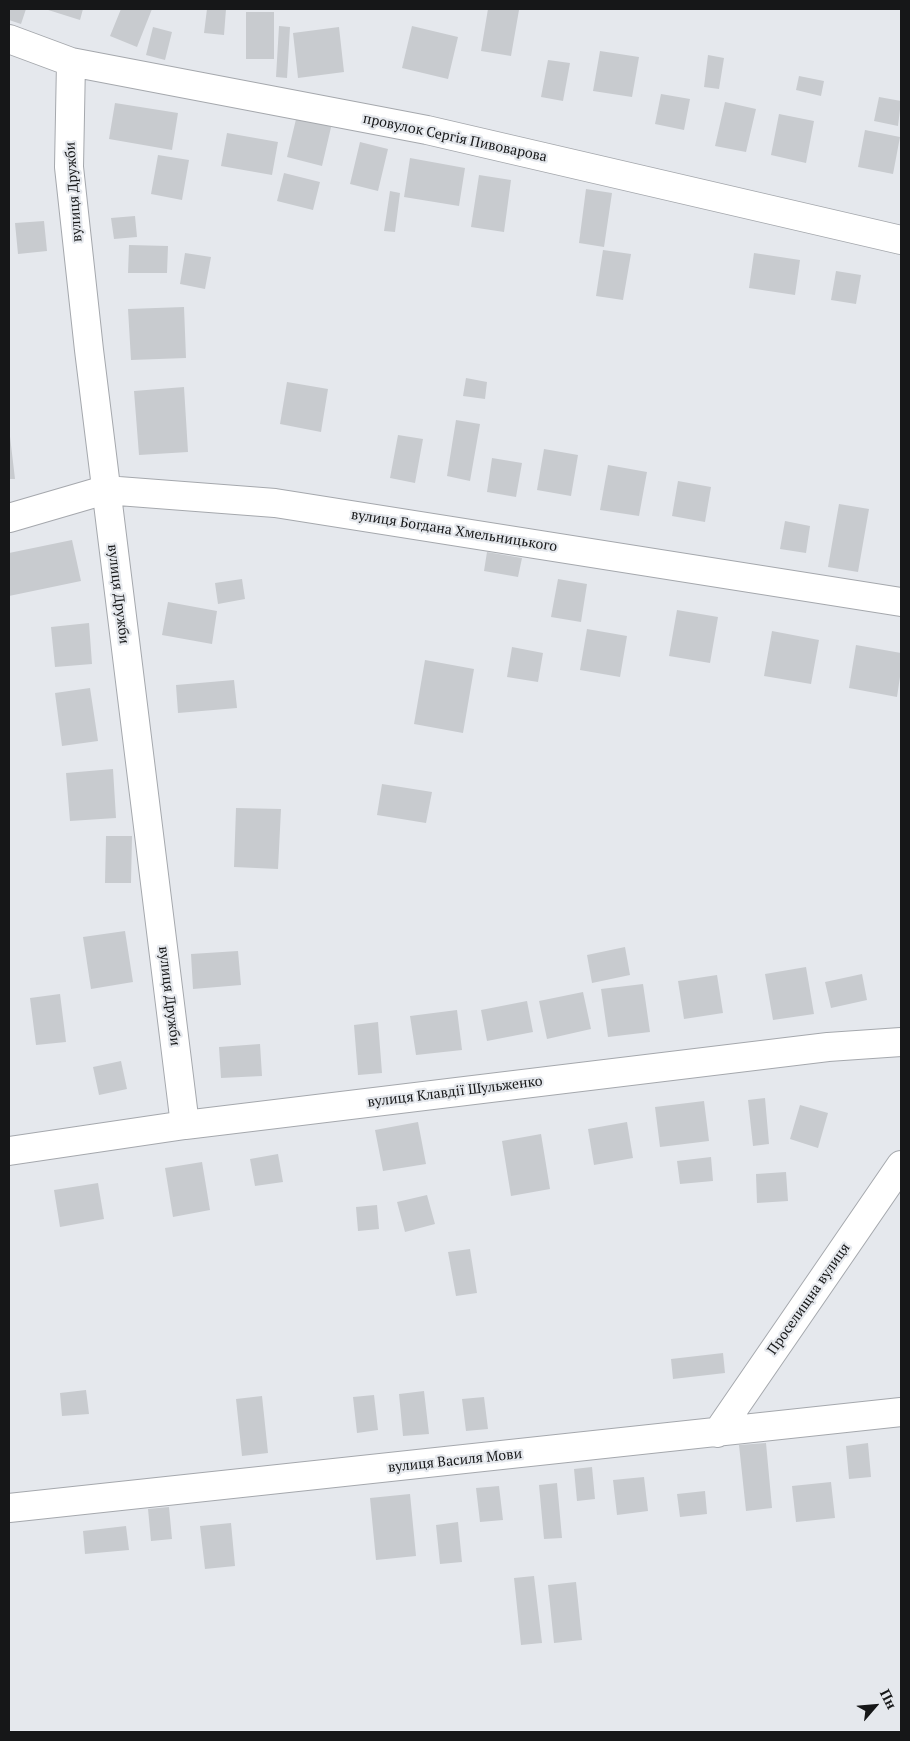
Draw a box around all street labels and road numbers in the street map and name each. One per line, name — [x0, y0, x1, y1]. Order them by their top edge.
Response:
street label: провулок Сергія Пивоварова — [361, 110, 549, 166]
street label: вулиця Дружби — [62, 141, 86, 243]
street label: вулиця Богдана Хмельницького — [350, 506, 558, 556]
street label: вулиця Дружби — [104, 543, 132, 645]
street label: вулиця Дружби — [155, 945, 183, 1047]
street label: вулиця Клавдії Шульженко — [367, 1073, 543, 1111]
street label: Проселищна вулиця — [764, 1240, 854, 1358]
street label: вулиця Василя Мови — [387, 1446, 523, 1476]

